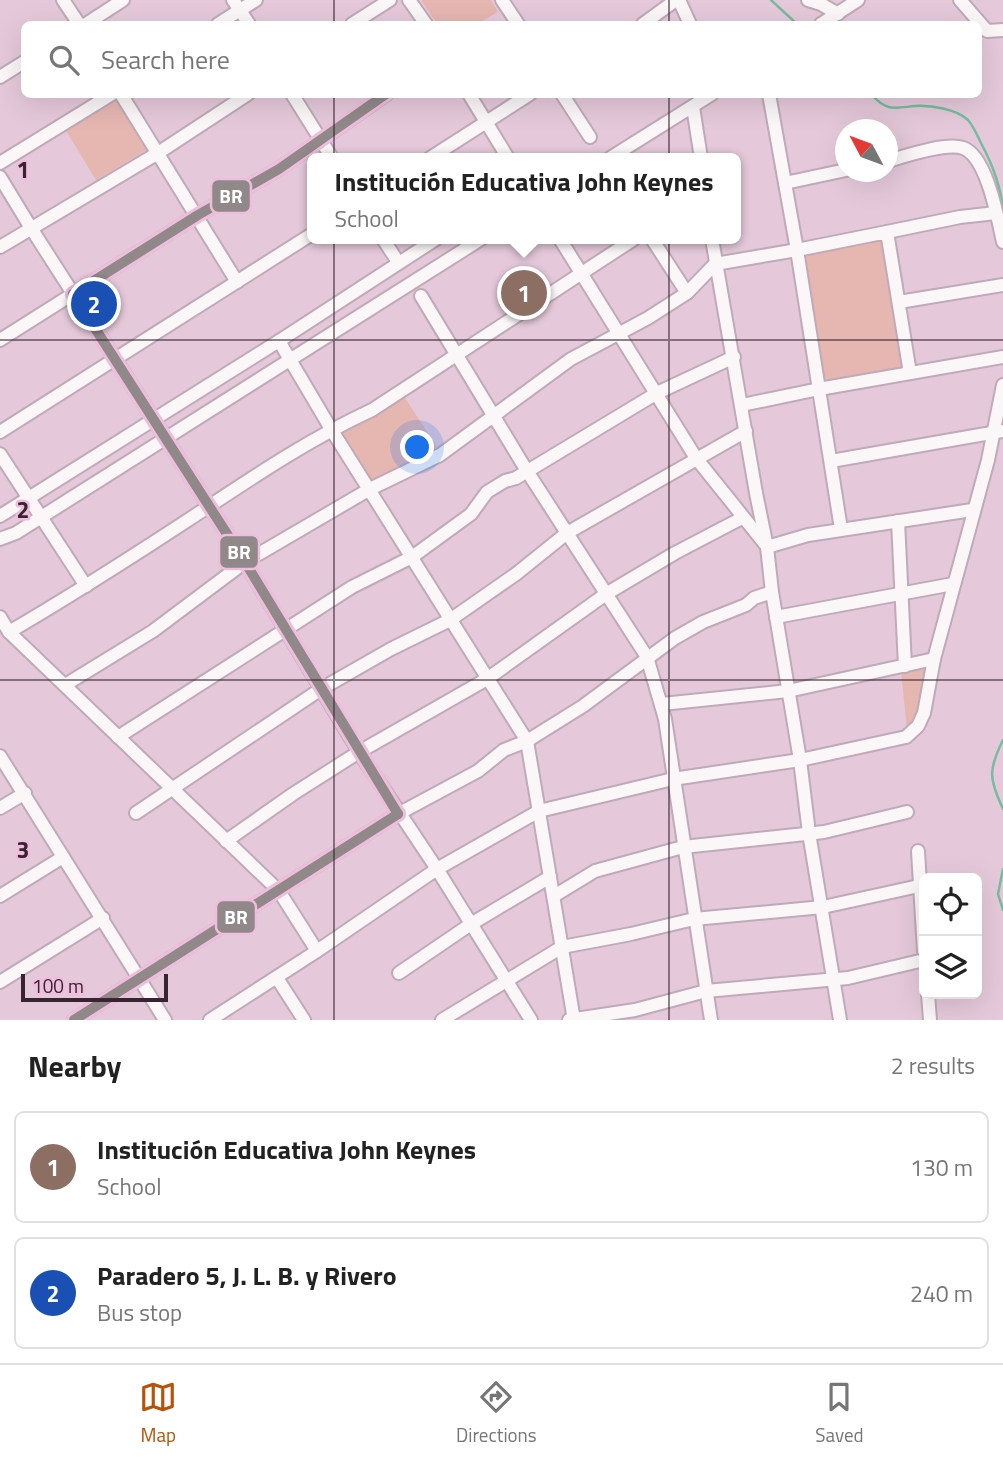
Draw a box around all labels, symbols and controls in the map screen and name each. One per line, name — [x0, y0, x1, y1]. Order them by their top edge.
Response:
search box — [21, 21, 982, 98]
text: Search here — [101, 40, 230, 79]
icon: search — [45, 41, 83, 79]
north arrow — [835, 119, 898, 182]
text: 1 — [17, 152, 29, 187]
popup — [307, 153, 741, 244]
text: Institución Educativa John Keynes — [334, 162, 714, 201]
line badge: BR — [211, 179, 251, 213]
text: BR — [219, 181, 243, 210]
text: School — [334, 201, 399, 236]
pin: 1 — [501, 267, 547, 319]
pin: 2 — [71, 278, 117, 330]
your location — [400, 430, 434, 464]
text: 2 — [17, 492, 29, 527]
line badge: BR — [219, 535, 259, 569]
text: BR — [227, 537, 251, 566]
text: 3 — [17, 832, 29, 867]
map controls — [919, 873, 982, 999]
button: locate — [919, 873, 982, 936]
line badge: BR — [216, 900, 256, 934]
text: BR — [224, 902, 248, 931]
button: layers — [919, 936, 982, 999]
scale bar — [21, 971, 168, 1003]
text: 100 m — [32, 971, 84, 1000]
text: Nearby — [28, 1043, 121, 1089]
text: 2 results — [891, 1048, 975, 1083]
text: Institución Educativa John Keynes — [97, 1130, 476, 1169]
text: 1 — [47, 1150, 59, 1185]
text: 130 m — [910, 1150, 973, 1185]
text: School — [97, 1169, 161, 1204]
text: Paradero 5, J. L. B. y Rivero — [97, 1256, 396, 1295]
text: 2 — [47, 1276, 59, 1311]
text: 240 m — [910, 1276, 973, 1311]
text: Bus stop — [97, 1295, 182, 1330]
tab: Map — [139, 1378, 177, 1449]
tab: Directions — [456, 1378, 537, 1449]
tab: Saved — [815, 1378, 864, 1449]

